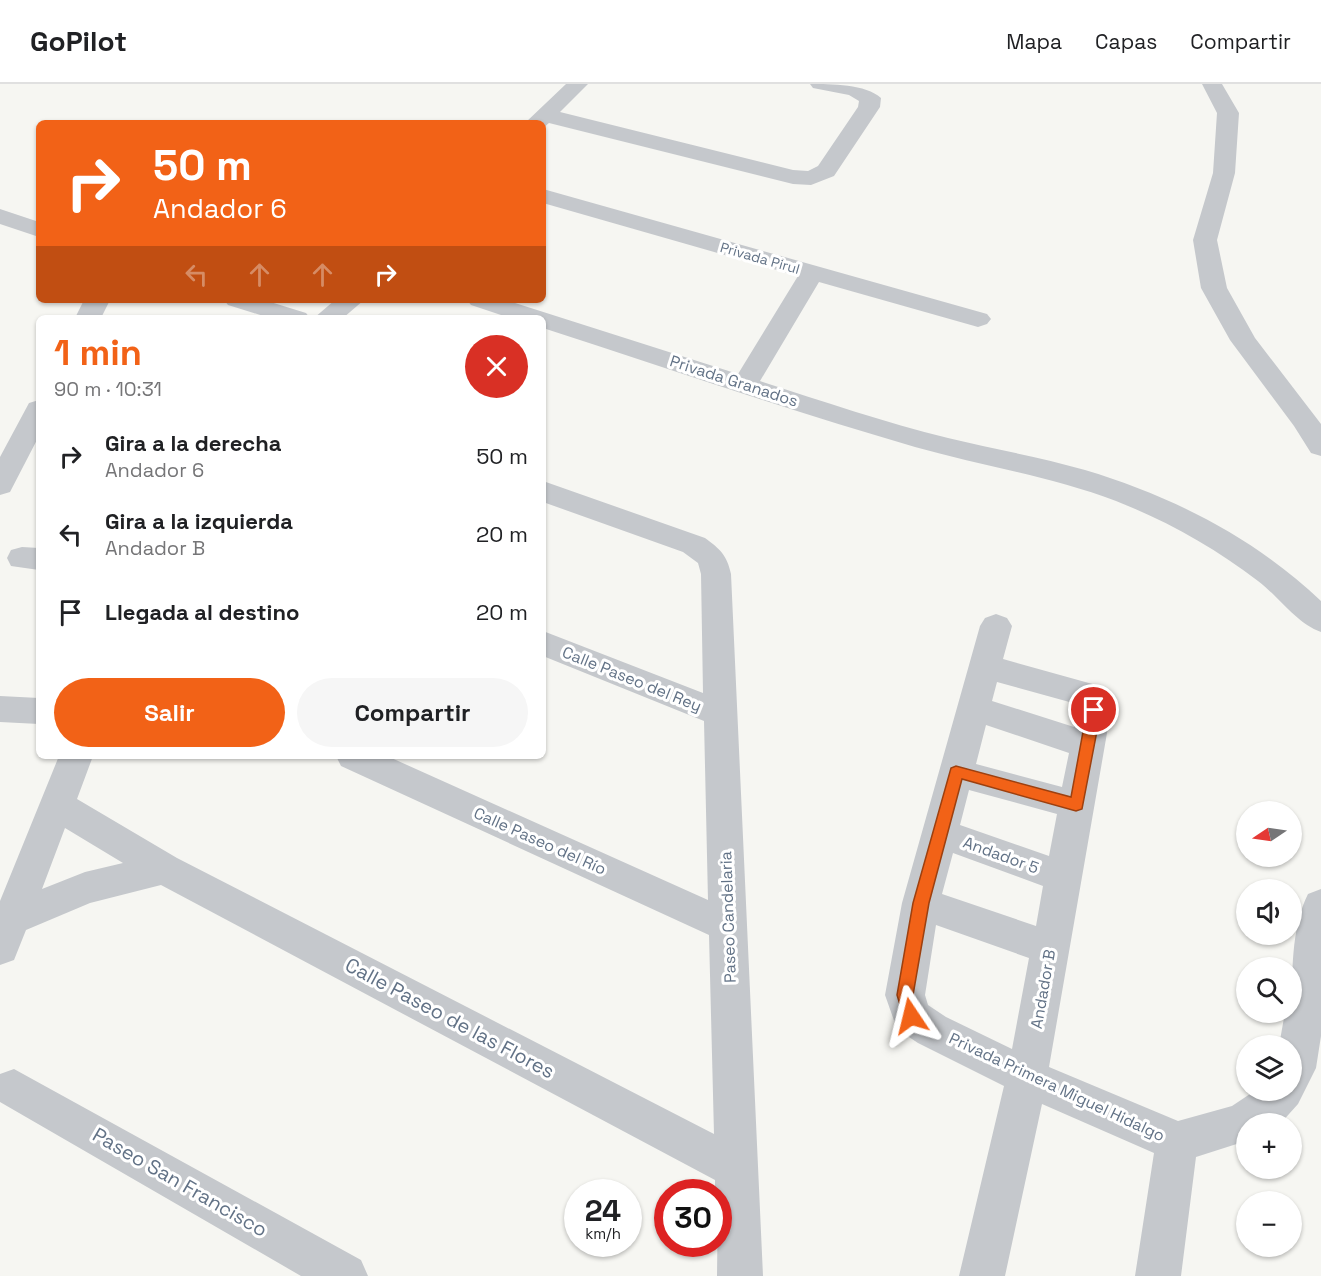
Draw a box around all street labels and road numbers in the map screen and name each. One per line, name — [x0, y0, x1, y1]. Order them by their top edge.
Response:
street label: Privada Pirul — [718, 238, 802, 278]
street label: Privada Granados — [667, 350, 801, 412]
street label: Calle Paseo del Rey — [559, 641, 705, 717]
street label: Calle Paseo del Río — [470, 802, 610, 880]
street label: Andador 5 — [960, 832, 1042, 878]
street label: Paseo Candelaria — [715, 851, 741, 983]
street label: Andador B — [1026, 948, 1060, 1030]
street label: Calle Paseo de las Flores — [341, 952, 559, 1084]
street label: Privada Primera Miguel Hidalgo — [946, 1028, 1168, 1146]
street label: Paseo San Francisco — [88, 1121, 272, 1243]

